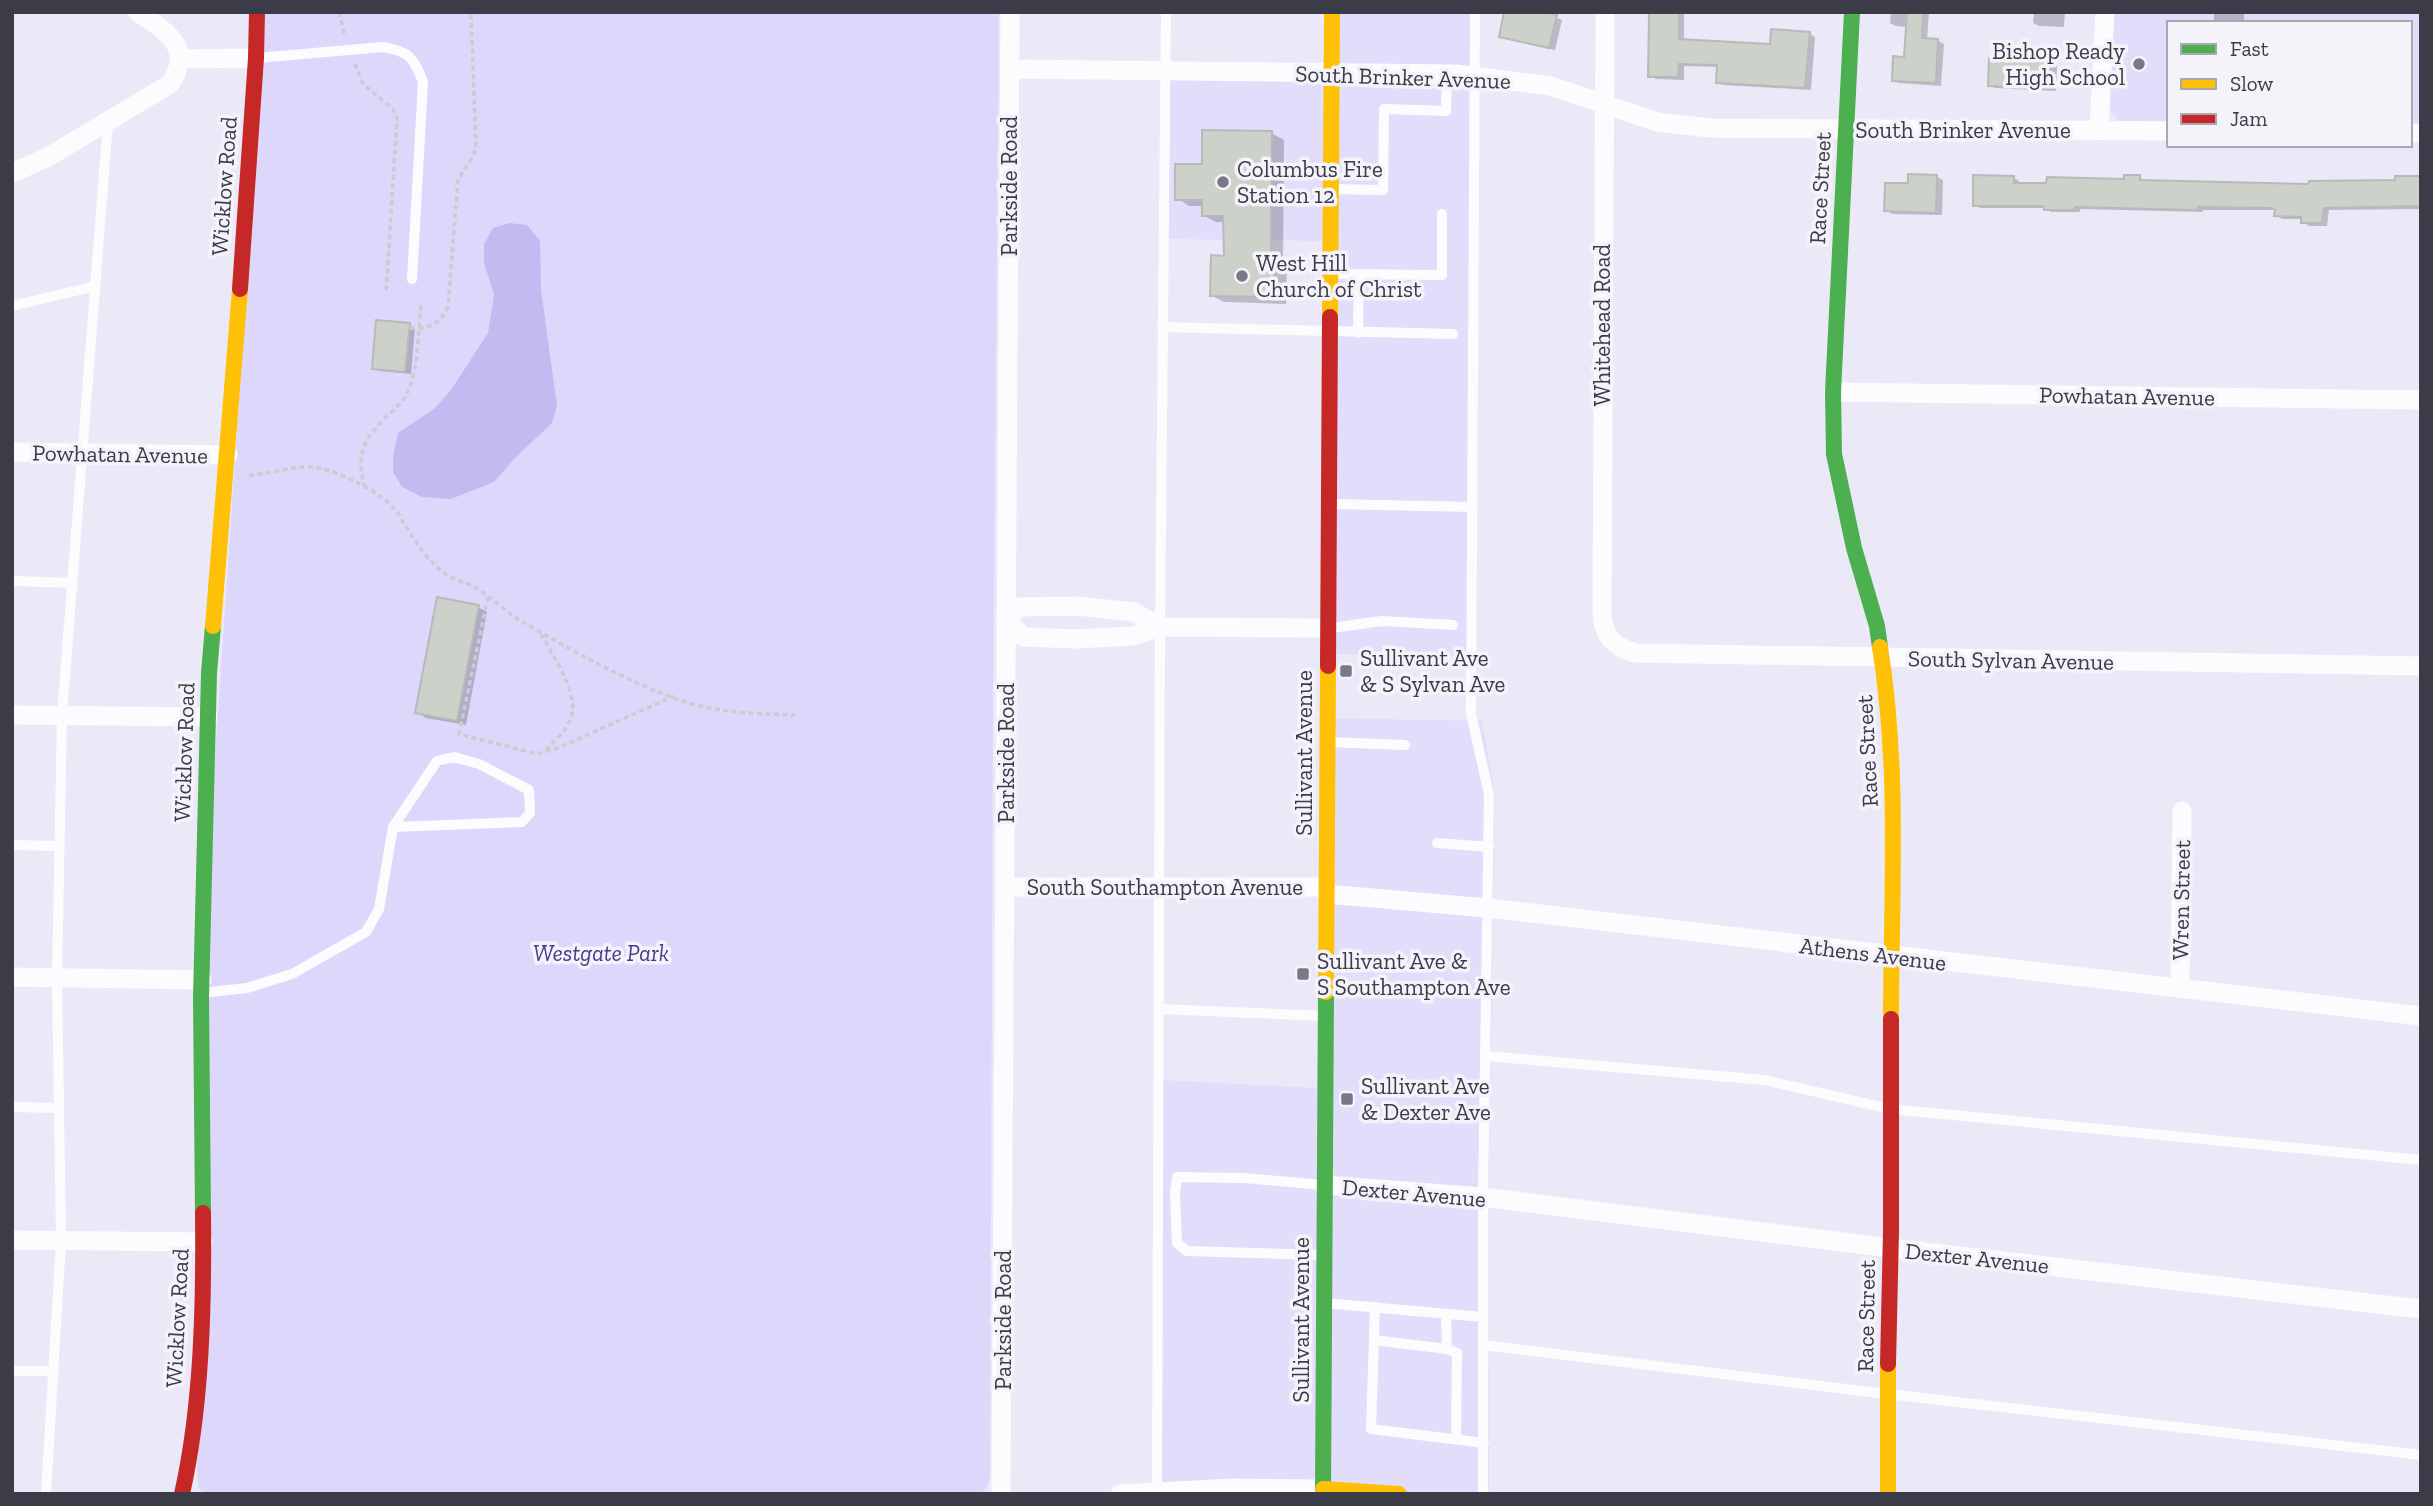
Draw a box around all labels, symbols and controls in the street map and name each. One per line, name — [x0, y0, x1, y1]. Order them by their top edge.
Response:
legend — [2167, 21, 2412, 147]
text: Fast — [2230, 36, 2269, 61]
place label: Bishop Ready High School — [1992, 37, 2125, 91]
marker: Bishop Ready High School — [2131, 56, 2147, 72]
street label: South Brinker Avenue — [1295, 59, 1511, 95]
text: Slow — [2230, 71, 2273, 96]
text: Jam — [2230, 106, 2267, 131]
street label: Wicklow Road — [205, 115, 243, 257]
street label: Parkside Road — [995, 115, 1023, 256]
street label: South Brinker Avenue — [1855, 116, 2071, 144]
street label: Race Street — [1803, 131, 1837, 245]
place label: Columbus Fire Station 12 — [1237, 155, 1383, 209]
marker: Columbus Fire Station 12 — [1215, 174, 1231, 190]
street label: Whitehead Road — [1588, 244, 1616, 406]
place label: West Hill Church of Christ — [1256, 249, 1422, 303]
marker: West Hill Church of Christ — [1234, 268, 1250, 284]
street label: Powhatan Avenue — [2039, 380, 2215, 412]
street label: Powhatan Avenue — [32, 438, 208, 470]
place label: Sullivant Ave & S Sylvan Ave — [1360, 644, 1505, 698]
street label: South Sylvan Avenue — [1908, 644, 2114, 676]
marker: Sullivant Ave & S Sylvan Ave — [1338, 663, 1354, 679]
street label: Sullivant Avenue — [1290, 670, 1318, 836]
street label: Wicklow Road — [168, 681, 200, 822]
street label: Parkside Road — [992, 682, 1020, 823]
street label: Race Street — [1850, 694, 1884, 808]
street label: Wren Street — [2166, 839, 2196, 960]
street label: South Southampton Avenue — [1027, 873, 1303, 901]
street label: Athens Avenue — [1798, 931, 1948, 977]
park label: Westgate Park — [533, 939, 669, 967]
place label: Sullivant Ave & S Southampton Ave — [1317, 947, 1510, 1001]
marker: Sullivant Ave & S Southampton Ave — [1295, 966, 1311, 982]
place label: Sullivant Ave & Dexter Ave — [1361, 1072, 1491, 1126]
marker: Sullivant Ave & Dexter Ave — [1339, 1091, 1355, 1107]
street label: Dexter Avenue — [1341, 1173, 1487, 1213]
street label: Sullivant Avenue — [1287, 1237, 1315, 1403]
street label: Dexter Avenue — [1904, 1237, 2050, 1279]
street label: Wicklow Road — [159, 1247, 195, 1388]
street label: Parkside Road — [989, 1249, 1017, 1390]
street label: Race Street — [1851, 1259, 1881, 1373]

